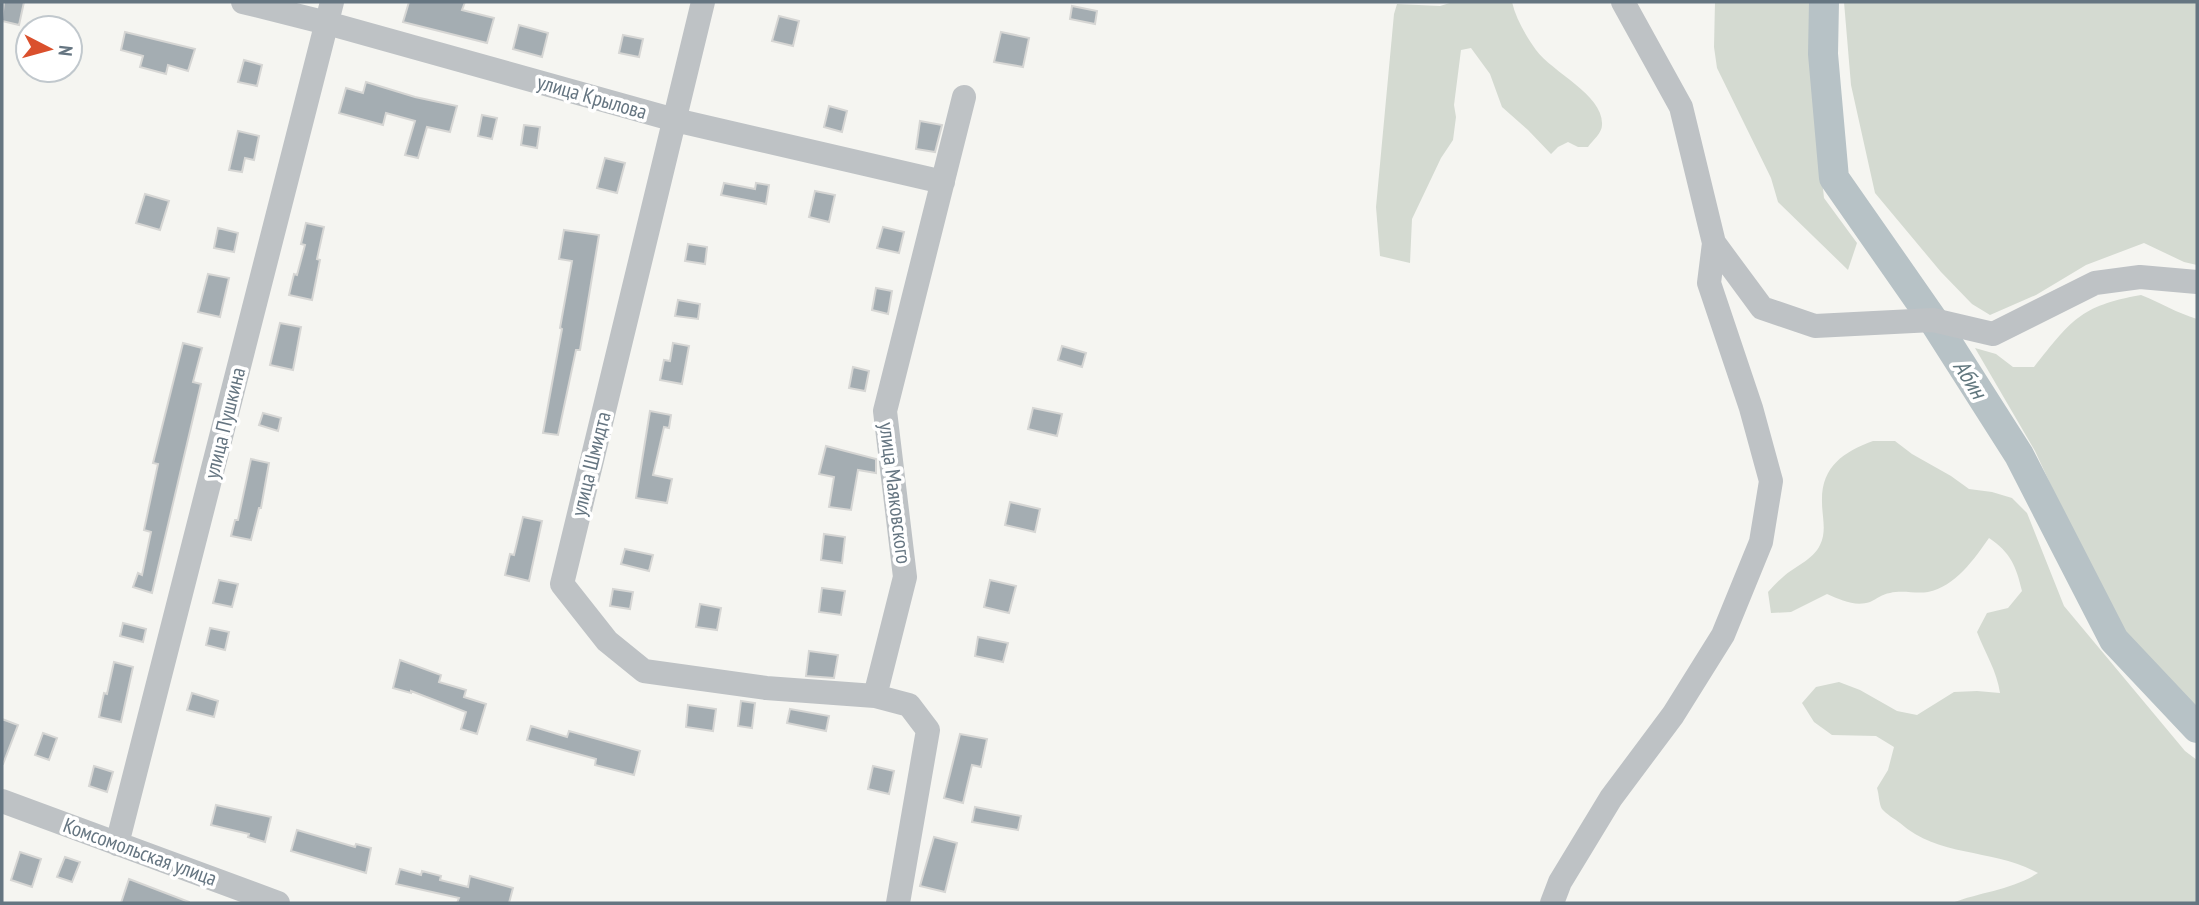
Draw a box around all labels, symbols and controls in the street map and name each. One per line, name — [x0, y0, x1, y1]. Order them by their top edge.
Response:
north arrow — [14, 14, 84, 84]
text: N — [53, 44, 78, 57]
street label: улица Крылова — [534, 68, 650, 125]
water label: Абин — [1947, 354, 1995, 405]
street label: улица Пушкина — [198, 364, 251, 481]
street label: улица Шмидта — [565, 409, 617, 519]
street label: улица Маяковского — [873, 421, 918, 565]
street label: Комсомольская улица — [60, 811, 221, 892]

